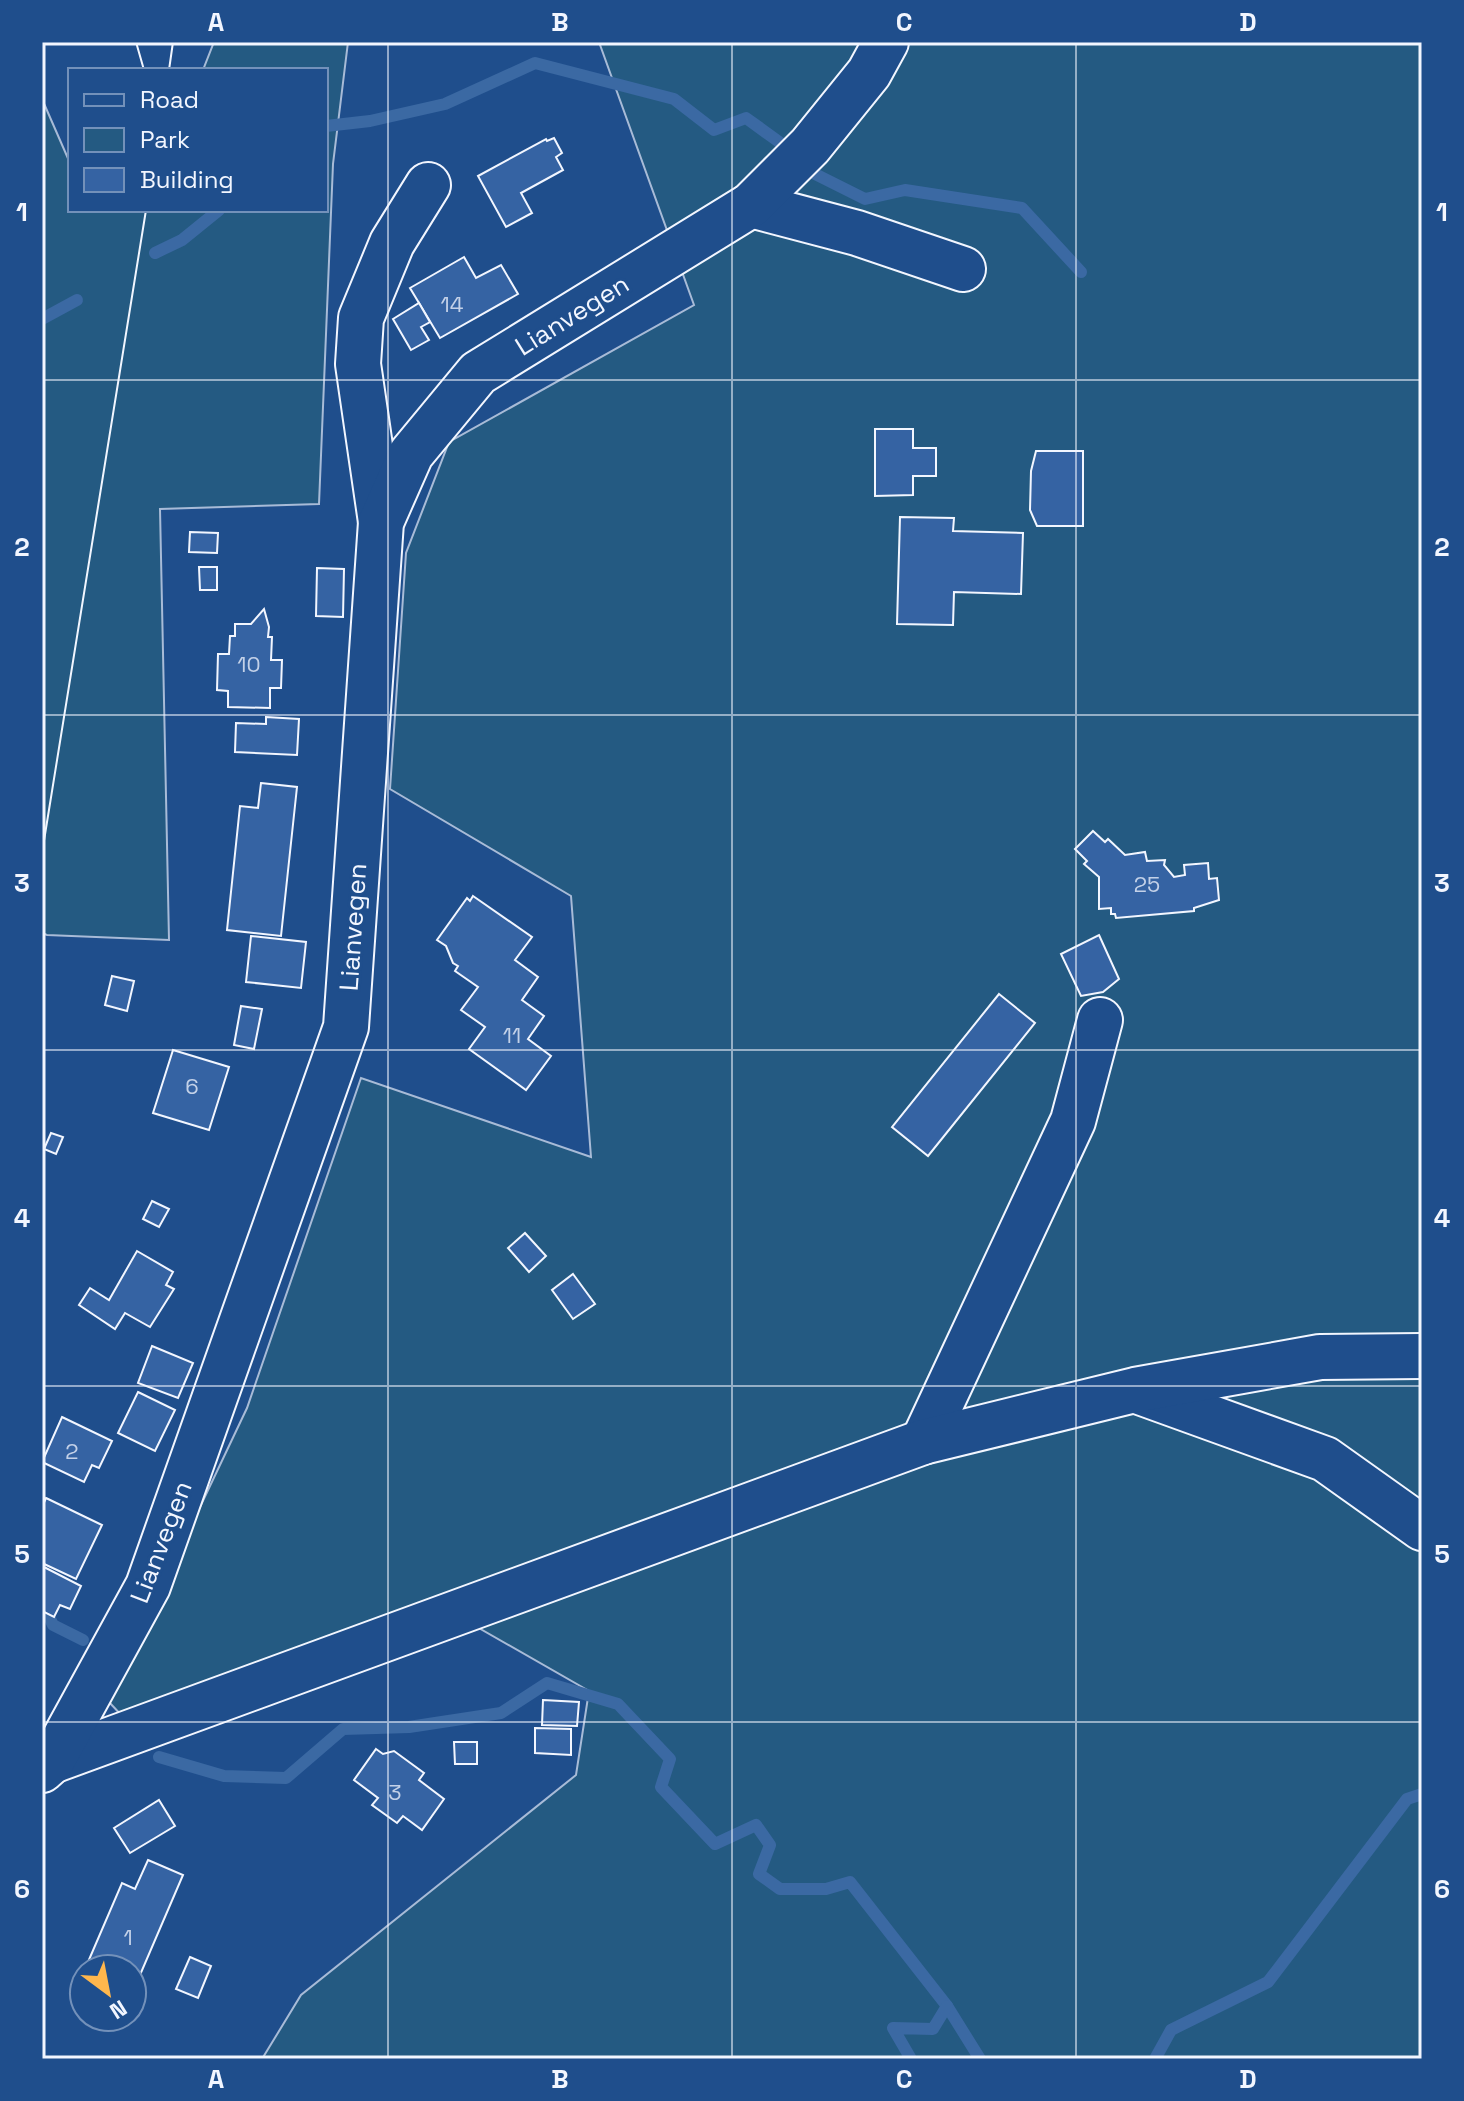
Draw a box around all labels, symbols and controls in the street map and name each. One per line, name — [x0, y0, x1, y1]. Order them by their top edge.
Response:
text: A — [208, 5, 225, 39]
text: B — [551, 5, 569, 39]
text: C — [896, 5, 912, 39]
text: D — [1239, 5, 1257, 39]
legend — [68, 68, 328, 212]
text: Road — [140, 84, 199, 115]
text: Park — [140, 124, 190, 155]
text: Building — [140, 164, 234, 195]
text: 1 — [16, 195, 28, 229]
text: 1 — [1436, 195, 1448, 229]
street label: Lianvegen — [509, 267, 635, 363]
house number: 14 — [441, 290, 464, 318]
text: 2 — [14, 530, 30, 564]
text: 2 — [1434, 530, 1450, 564]
house number: 10 — [237, 650, 261, 678]
street label: Lianvegen — [332, 862, 374, 992]
text: 3 — [14, 866, 30, 900]
text: 3 — [1434, 866, 1450, 900]
house number: 25 — [1134, 870, 1160, 898]
house number: 11 — [503, 1021, 521, 1049]
house number: 6 — [185, 1072, 199, 1100]
text: 4 — [14, 1201, 30, 1235]
text: 4 — [1434, 1201, 1450, 1235]
house number: 2 — [65, 1437, 79, 1465]
street label: Lianvegen — [122, 1476, 200, 1608]
text: 5 — [14, 1537, 30, 1571]
text: 5 — [1434, 1537, 1450, 1571]
house number: 3 — [388, 1778, 402, 1806]
text: 6 — [14, 1872, 30, 1906]
text: 6 — [1434, 1872, 1450, 1906]
house number: 1 — [123, 1923, 133, 1951]
north arrow — [68, 1953, 148, 2033]
text: N — [105, 1994, 132, 2026]
text: A — [208, 2062, 225, 2096]
text: B — [551, 2062, 569, 2096]
text: C — [896, 2062, 912, 2096]
text: D — [1239, 2062, 1257, 2096]

